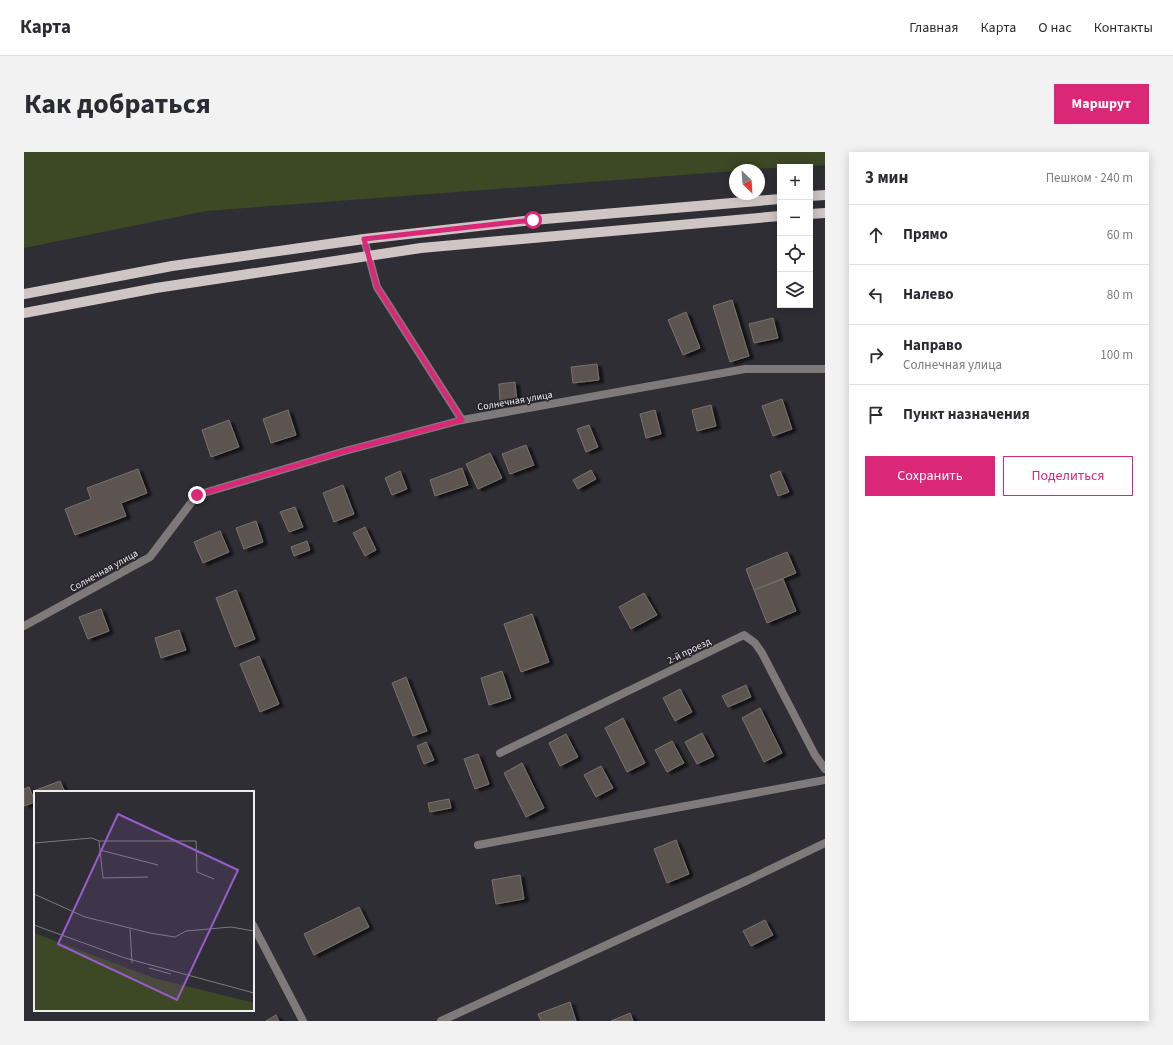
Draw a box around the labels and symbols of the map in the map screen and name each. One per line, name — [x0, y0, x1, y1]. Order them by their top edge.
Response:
north arrow — [729, 164, 765, 200]
route start — [524, 211, 542, 229]
street label: Солнечная улица — [476, 387, 554, 415]
route end — [188, 486, 206, 504]
street label: Солнечная улица — [67, 546, 141, 596]
street label: 2-й проезд — [665, 634, 714, 668]
inset map — [34, 791, 254, 1011]

